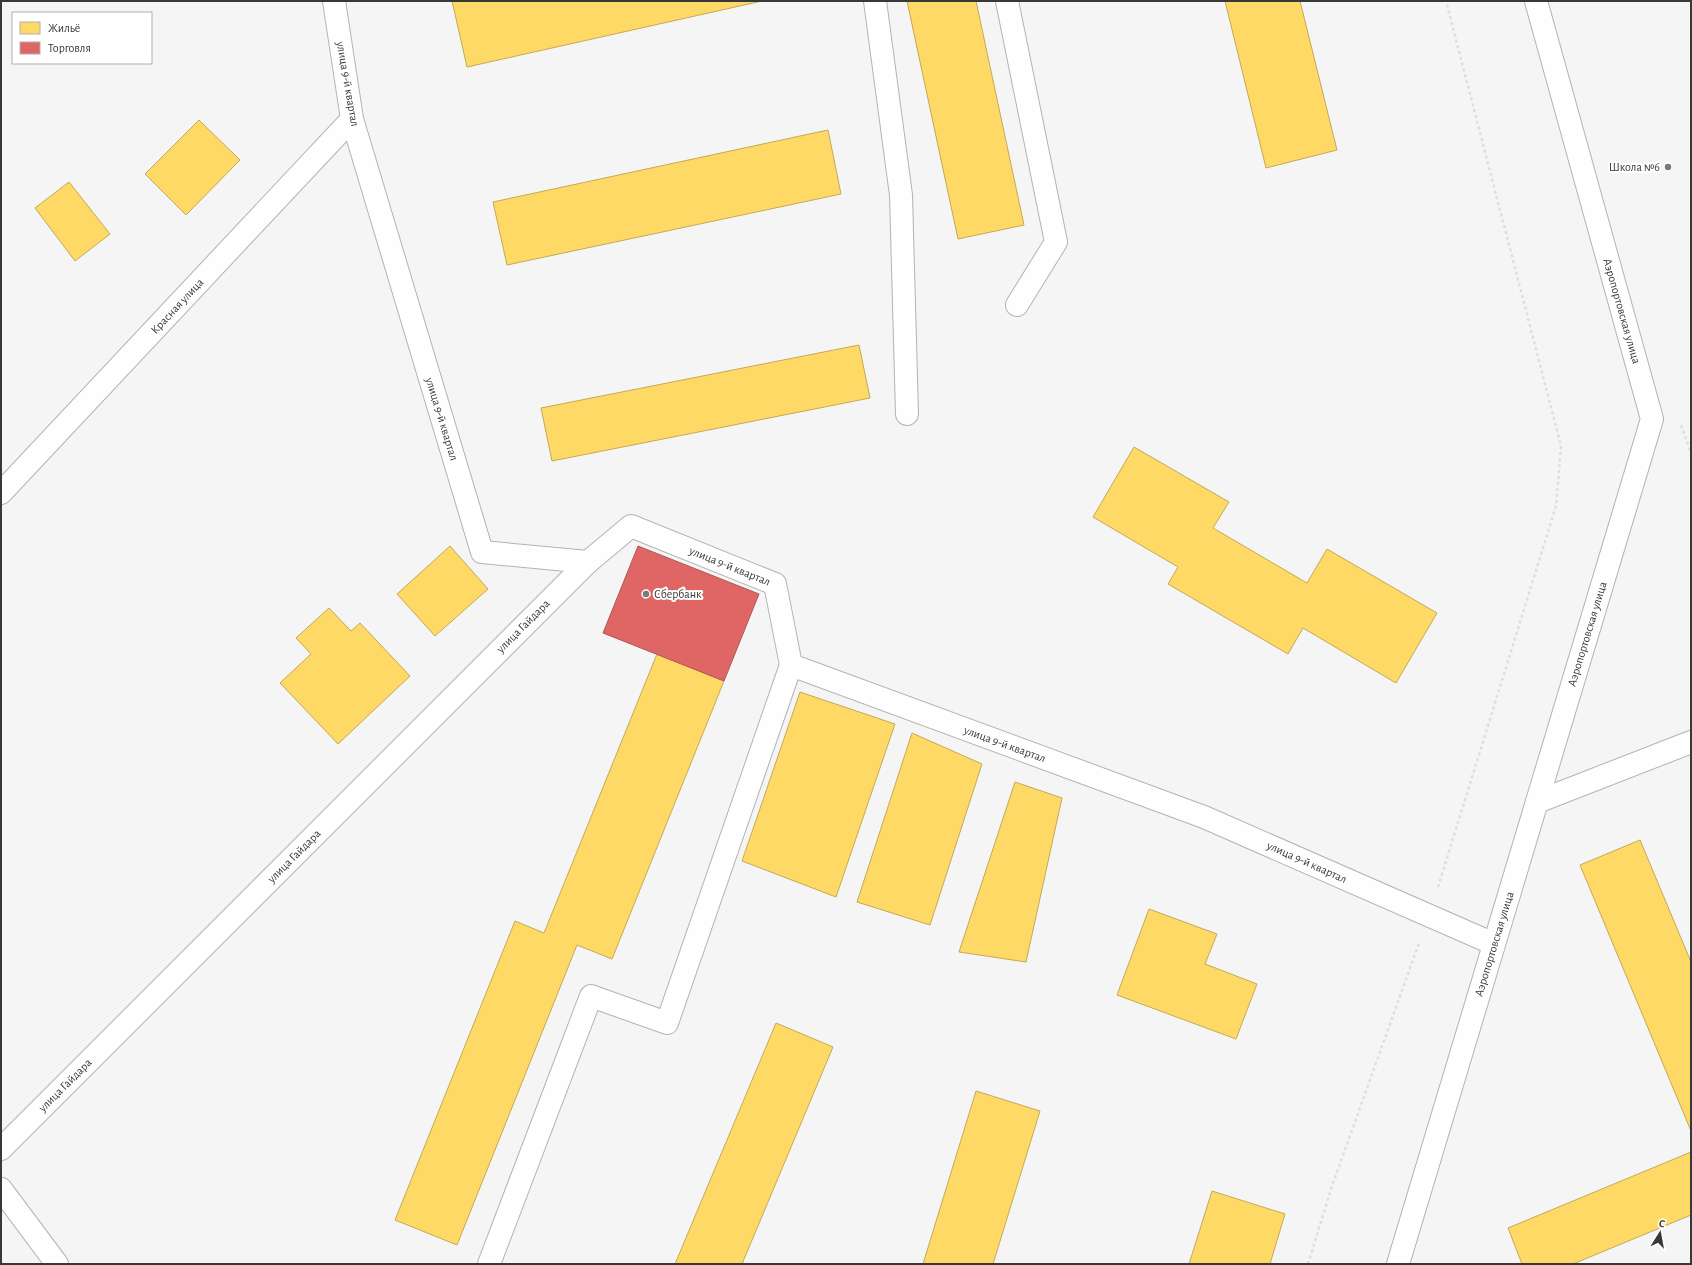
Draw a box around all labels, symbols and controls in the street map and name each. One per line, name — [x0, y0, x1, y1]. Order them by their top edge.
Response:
legend — [12, 12, 152, 64]
text: Жильё — [48, 22, 80, 34]
street label: улица 9-й квартал — [333, 40, 361, 128]
text: Торговля — [48, 42, 91, 54]
place label: Школа №6 — [1609, 161, 1660, 173]
marker: Школа №6 — [1663, 162, 1673, 172]
street label: Аэропортовская улица — [1600, 257, 1643, 366]
street label: Красная улица — [148, 276, 207, 337]
street label: улица 9-й квартал — [422, 375, 460, 462]
street label: улица 9-й квартал — [686, 544, 772, 589]
street label: Аэропортовская улица — [1565, 580, 1610, 688]
place label: Сбербанк — [654, 588, 702, 600]
marker: Сбербанк — [641, 589, 651, 599]
street label: улица Гайдара — [493, 597, 553, 656]
street label: улица 9-й квартал — [961, 723, 1048, 765]
street label: улица Гайдара — [264, 827, 324, 886]
street label: улица 9-й квартал — [1264, 839, 1349, 886]
street label: Аэропортовская улица — [1472, 890, 1517, 998]
street label: улица Гайдара — [35, 1056, 95, 1115]
north arrow — [1640, 1213, 1680, 1253]
text: С — [1658, 1218, 1666, 1230]

